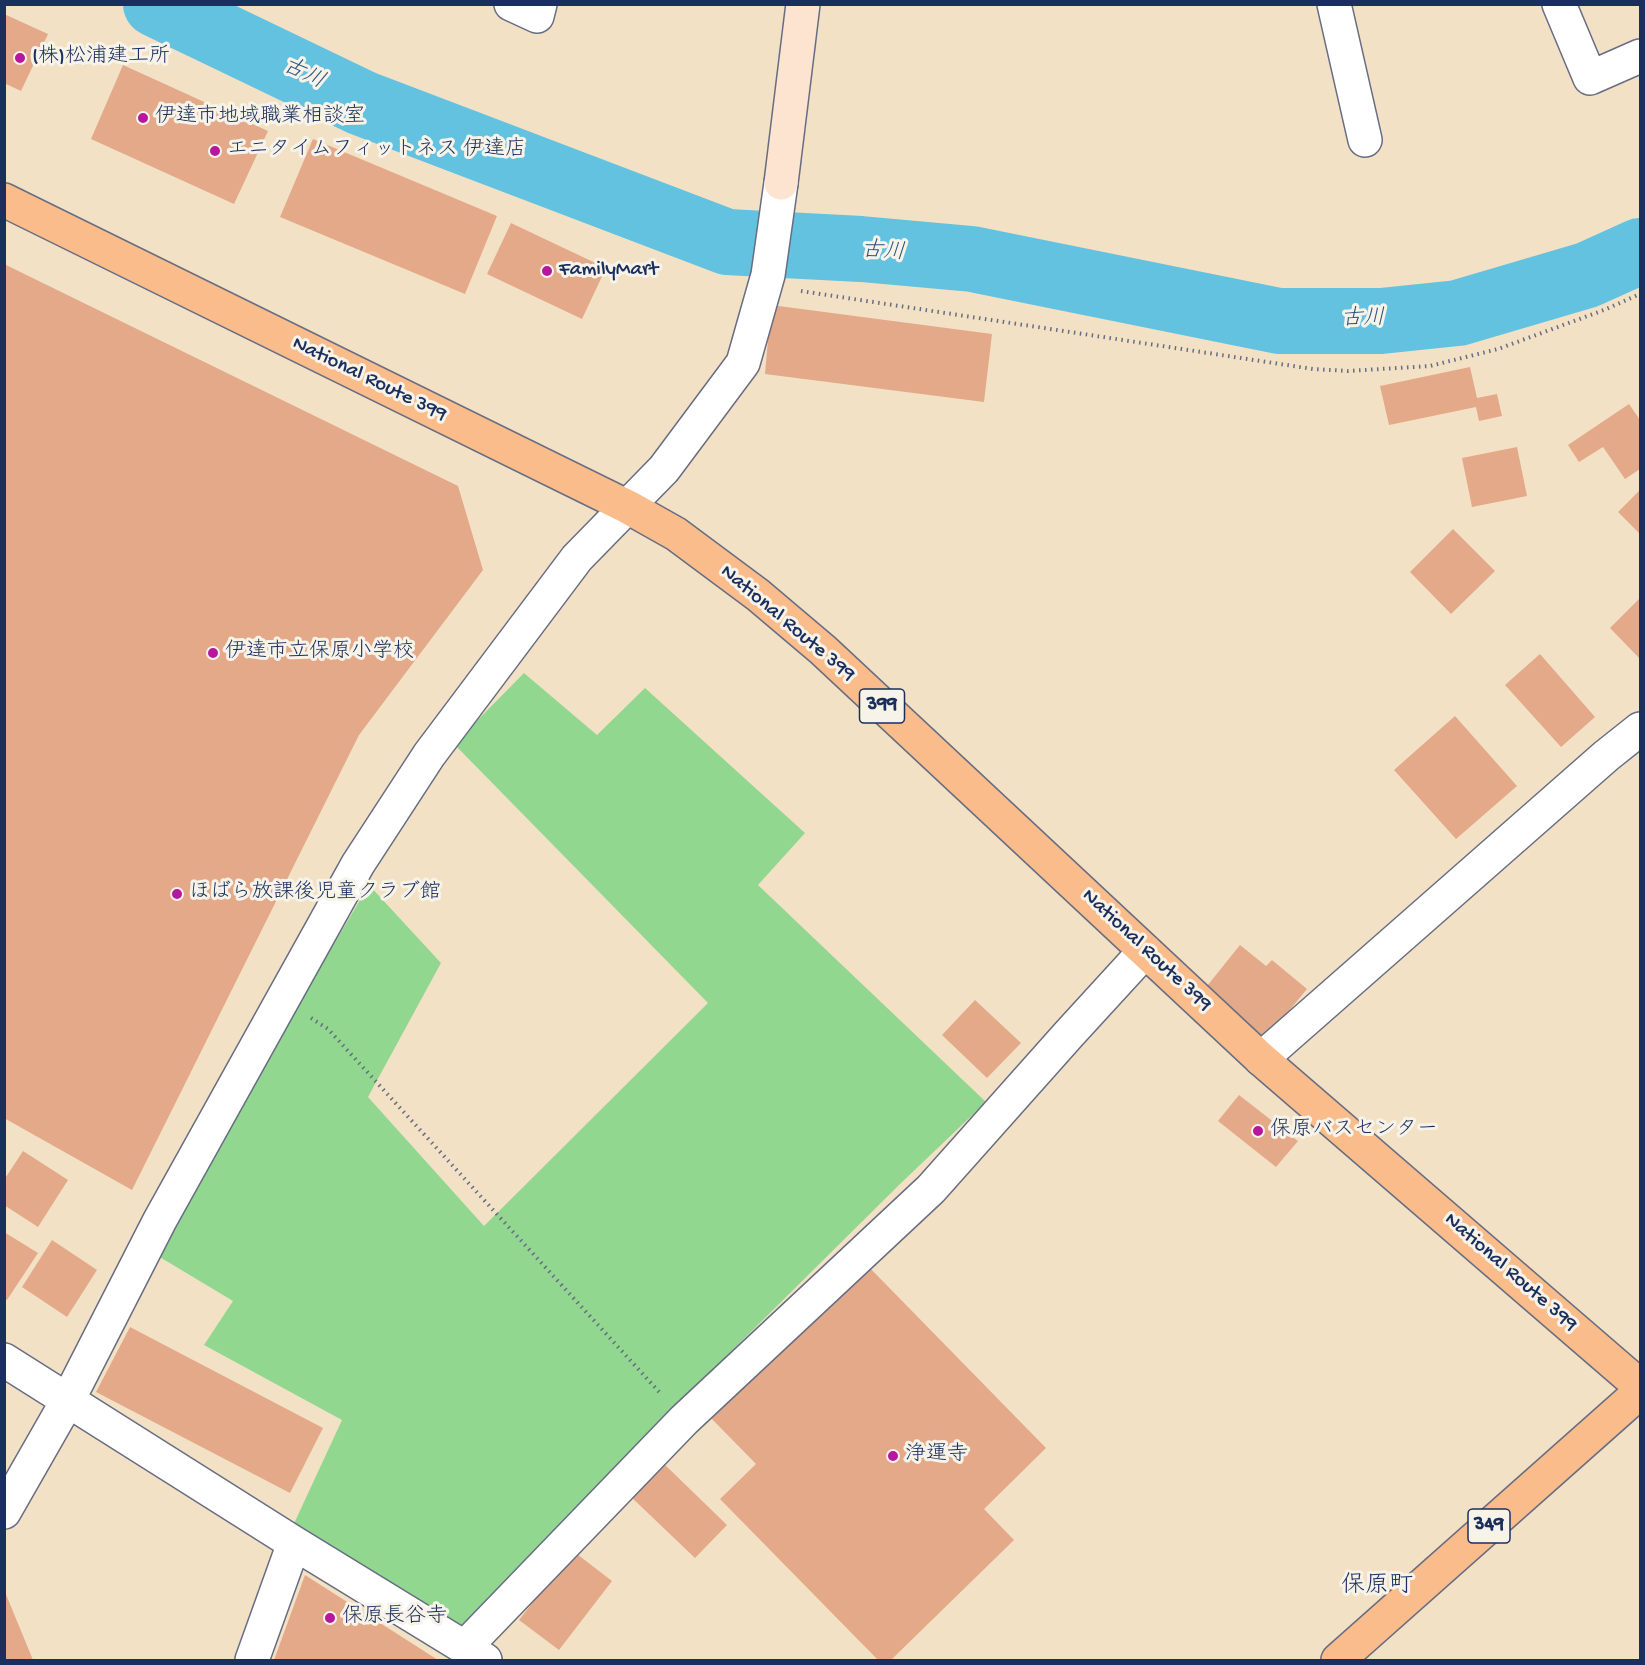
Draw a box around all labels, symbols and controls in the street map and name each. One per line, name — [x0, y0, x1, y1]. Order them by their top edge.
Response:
place label: (株)松浦建工所 — [32, 45, 170, 71]
marker: (株)松浦建工所 — [13, 51, 27, 65]
water label: 古川 — [277, 53, 329, 97]
place label: 伊達市地域職業相談室 — [155, 105, 365, 131]
marker: 伊達市地域職業相談室 — [136, 111, 150, 125]
place label: エニタイムフィットネス 伊達店 — [227, 138, 526, 164]
marker: エニタイムフィットネス 伊達店 — [208, 144, 222, 158]
water label: 古川 — [860, 238, 906, 268]
place label: FamilyMart — [559, 258, 658, 284]
marker: FamilyMart — [540, 264, 554, 278]
water label: 古川 — [1341, 306, 1385, 334]
street label: National Route 399 — [288, 332, 450, 428]
street label: National Route 399 — [714, 560, 860, 688]
place label: 伊達市立保原小学校 — [225, 640, 414, 666]
marker: 伊達市立保原小学校 — [206, 646, 220, 660]
road number: 399 — [860, 689, 904, 723]
place label: ほばら放課後児童クラブ館 — [189, 881, 441, 907]
street label: National Route 399 — [1076, 884, 1216, 1018]
marker: ほばら放課後児童クラブ館 — [170, 887, 184, 901]
place label: 保原バスセンター — [1270, 1118, 1438, 1144]
marker: 保原バスセンター — [1251, 1124, 1265, 1138]
street label: National Route 399 — [1438, 1208, 1582, 1338]
place label: 浄運寺 — [905, 1443, 968, 1469]
marker: 浄運寺 — [886, 1449, 900, 1463]
road number: 349 — [1468, 1509, 1510, 1543]
district label: 保原町 — [1341, 1573, 1413, 1601]
place label: 保原長谷寺 — [342, 1605, 447, 1631]
marker: 保原長谷寺 — [323, 1611, 337, 1625]

